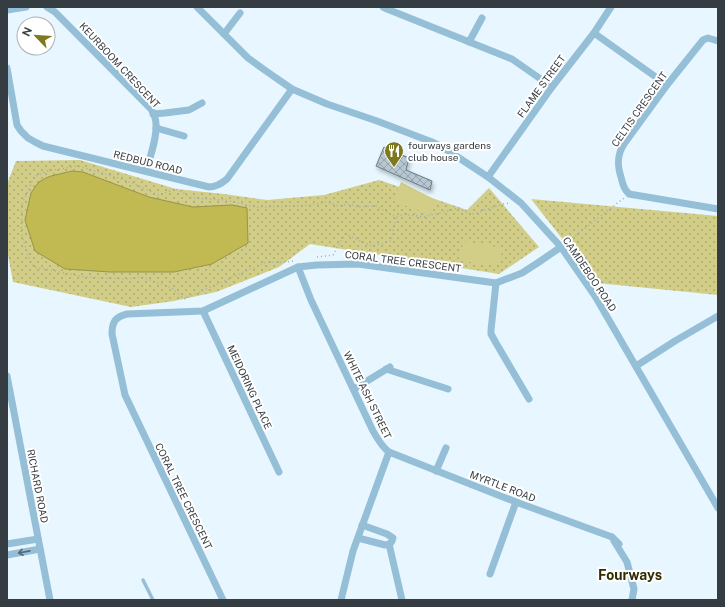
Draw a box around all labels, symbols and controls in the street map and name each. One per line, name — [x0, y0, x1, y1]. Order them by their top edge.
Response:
north arrow — [16, 16, 56, 56]
street label: KEURBOOM CRESCENT — [77, 20, 163, 110]
text: N — [20, 25, 34, 38]
street label: FLAME STREET — [514, 52, 568, 120]
street label: CELTIS CRESCENT — [609, 69, 669, 149]
place label: fourways gardens club house — [408, 139, 491, 163]
restaurant icon: fourways gardens club house — [383, 140, 405, 168]
street label: REDBUD ROAD — [112, 148, 184, 176]
street label: CAMDEBOO ROAD — [561, 234, 619, 314]
street label: CORAL TREE CRESCENT — [344, 248, 462, 274]
street label: MEIDORING PLACE — [225, 343, 275, 431]
street label: WHITE ASH STREET — [342, 349, 394, 441]
street label: CORAL TREE CRESCENT — [153, 441, 215, 551]
street label: RICHARD ROAD — [25, 448, 51, 524]
street label: MYRTLE ROAD — [468, 468, 538, 504]
one-way arrow — [18, 548, 31, 556]
district label: Fourways — [598, 567, 662, 583]

